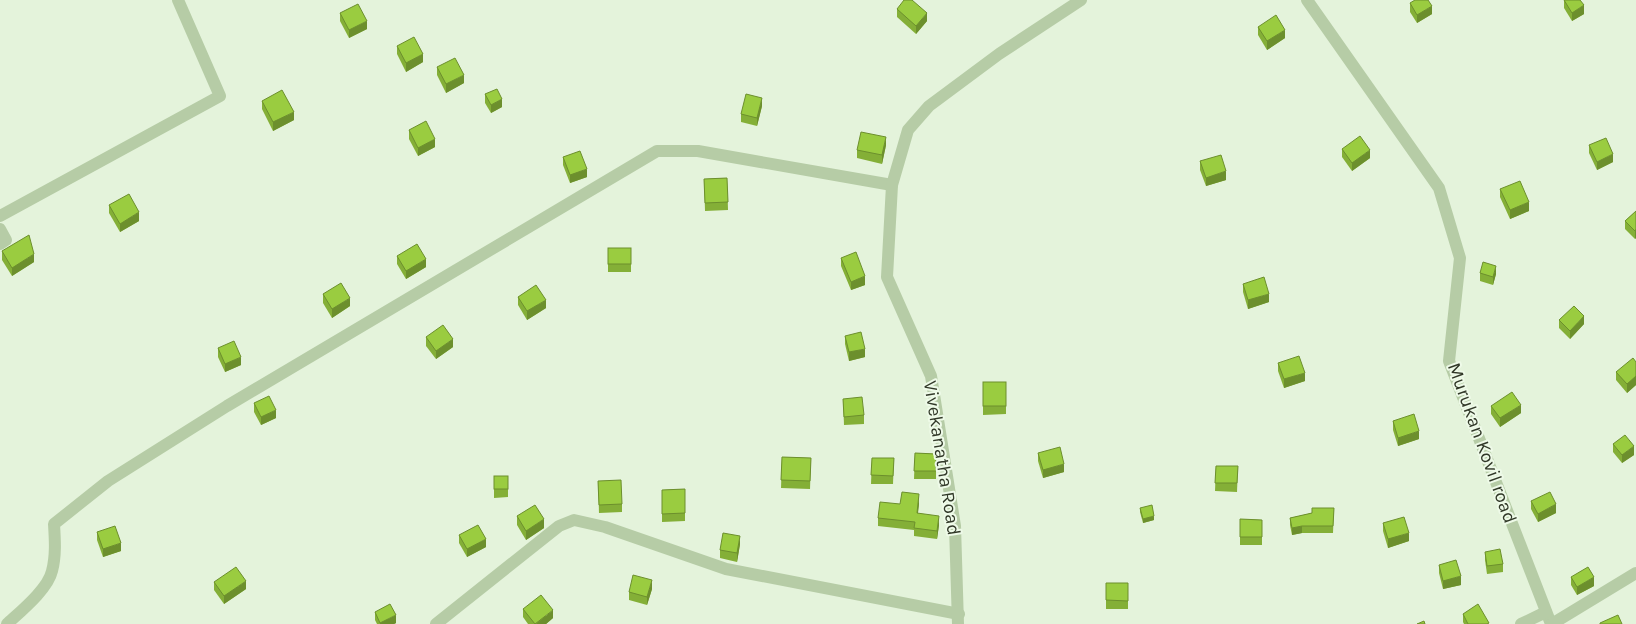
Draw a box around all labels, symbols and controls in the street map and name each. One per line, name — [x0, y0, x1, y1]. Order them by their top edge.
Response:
street label: Murukan Kovil road — [1443, 360, 1521, 526]
street label: Vivekanatha Road — [919, 379, 965, 537]

